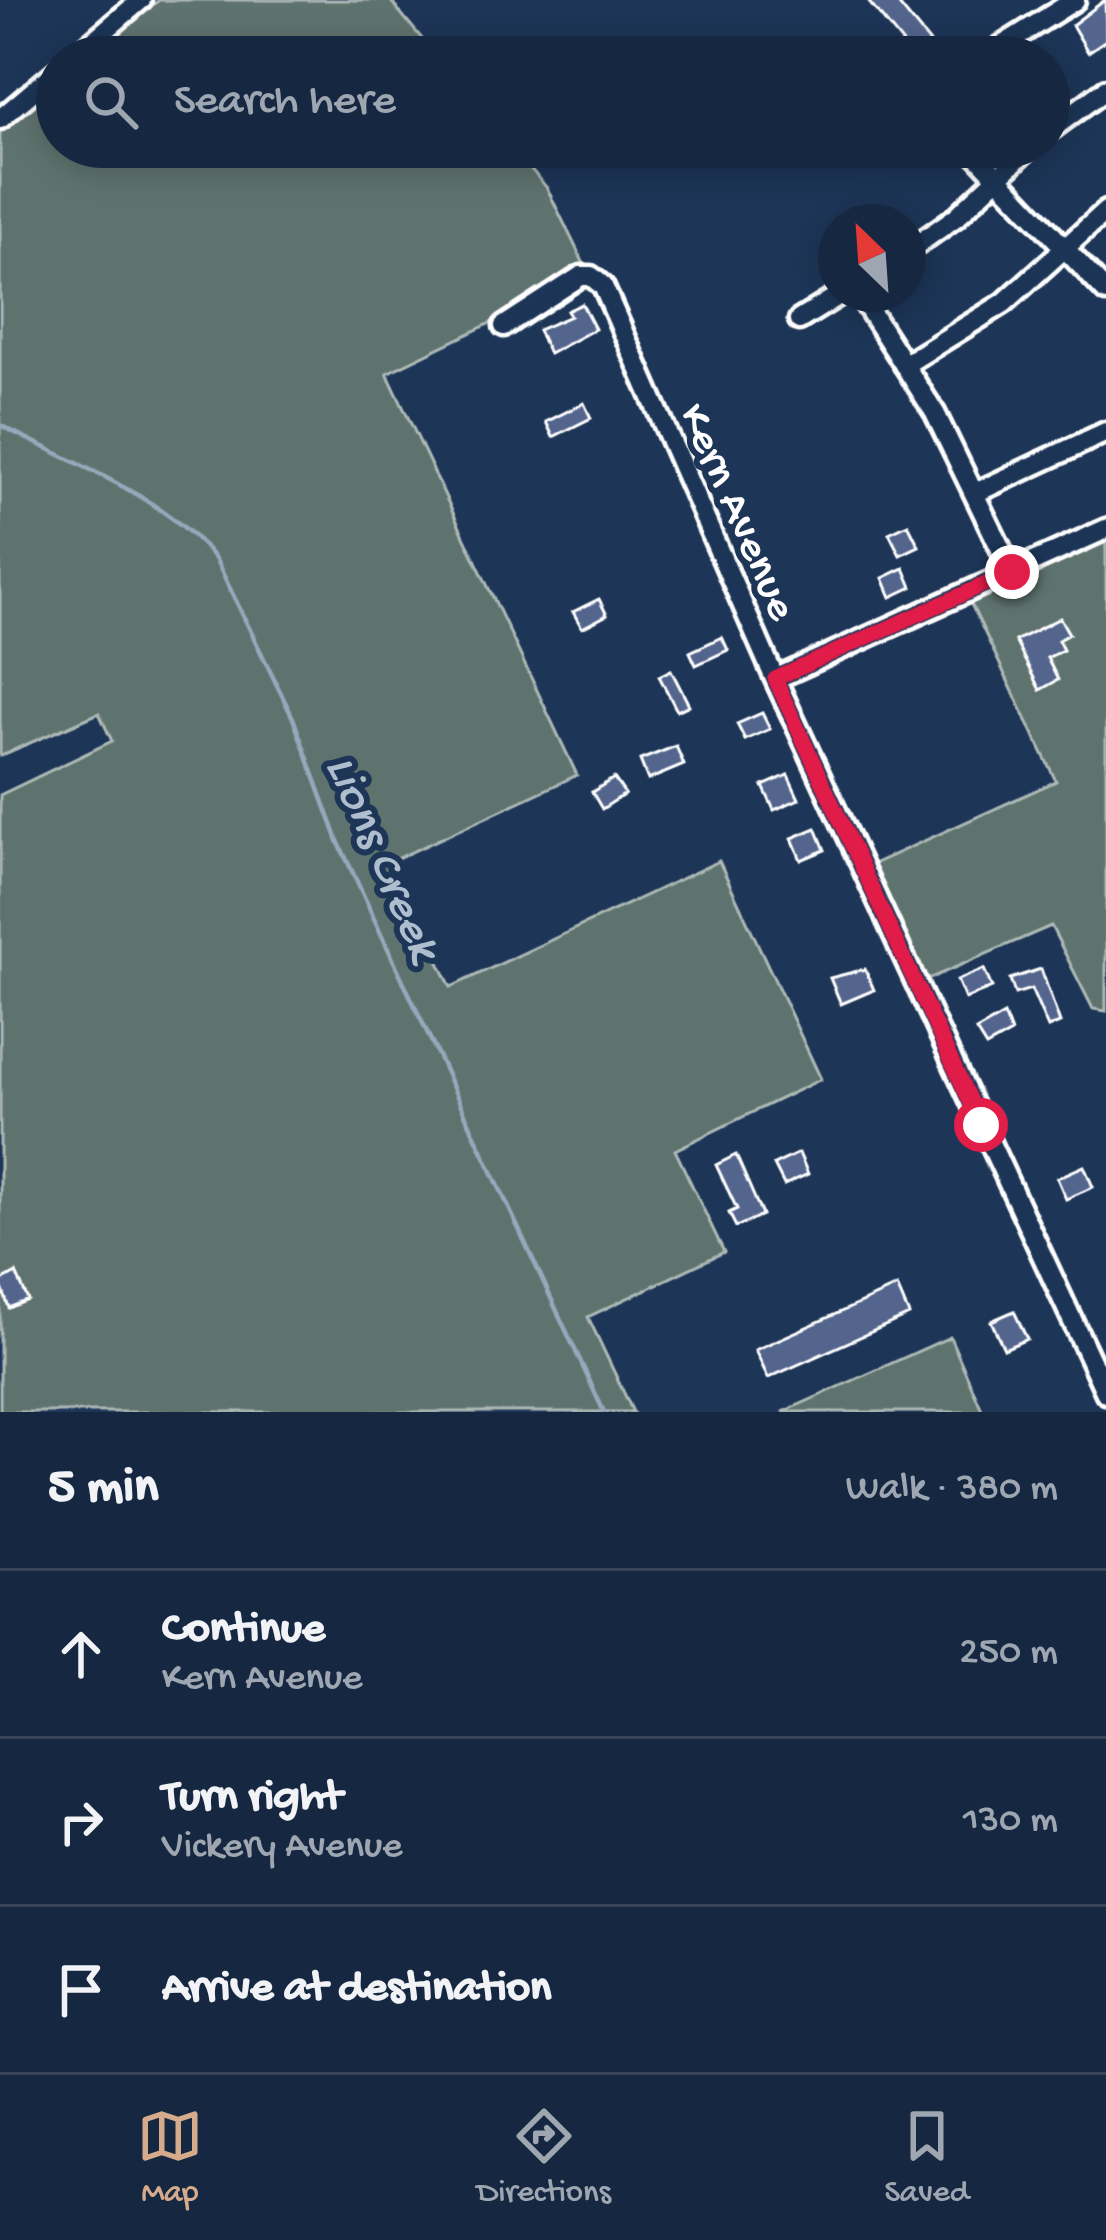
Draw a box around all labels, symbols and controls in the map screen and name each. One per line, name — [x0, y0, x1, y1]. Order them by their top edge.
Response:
search box — [36, 36, 1070, 168]
icon: search — [78, 69, 144, 135]
text: Search here — [174, 76, 396, 129]
north arrow — [818, 204, 926, 312]
street label: Kern Avenue — [664, 397, 807, 630]
route end — [985, 545, 1039, 599]
water label: Lions Creek — [309, 748, 452, 975]
route start — [954, 1098, 1008, 1152]
text: 5 min — [48, 1460, 158, 1520]
text: Walk · 380 m — [846, 1467, 1058, 1513]
text: Continue — [162, 1604, 325, 1657]
icon: ahead — [48, 1621, 114, 1687]
text: 250 m — [959, 1631, 1058, 1677]
text: Kern Avenue — [162, 1657, 362, 1703]
text: Turn right — [162, 1772, 342, 1825]
icon: right — [48, 1789, 114, 1855]
text: 130 m — [963, 1799, 1058, 1845]
text: Vickery Avenue — [162, 1825, 402, 1871]
icon: arrive — [48, 1957, 114, 2023]
text: Arrive at destination — [162, 1963, 551, 2016]
tab: Map — [137, 2103, 203, 2213]
tab: Directions — [477, 2103, 611, 2213]
tab: Saved — [885, 2103, 969, 2213]

